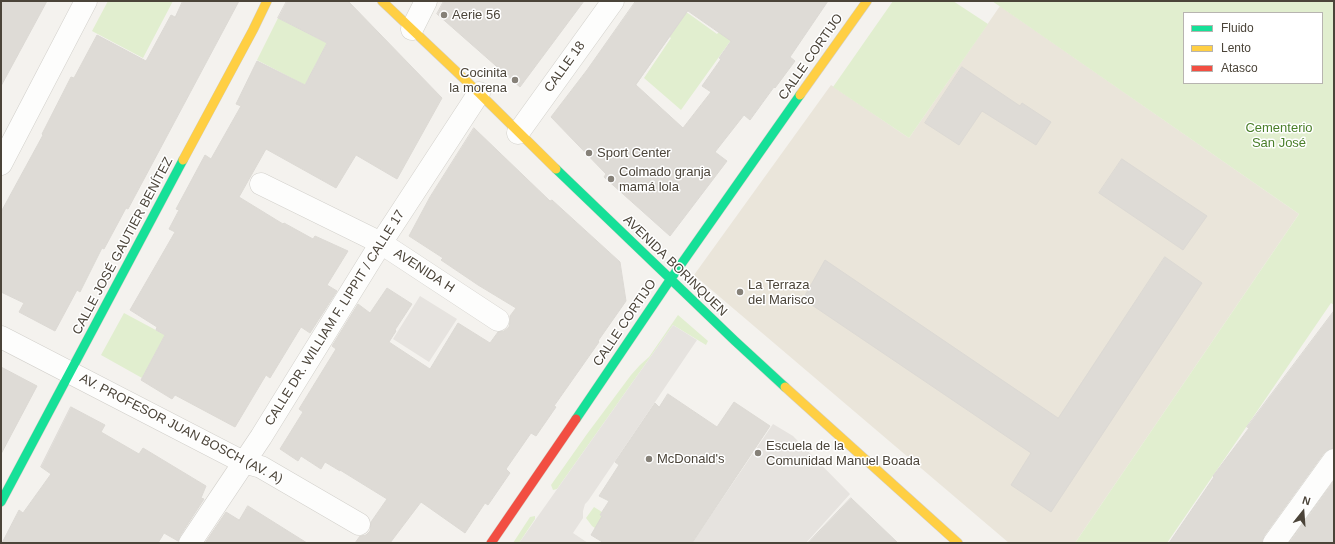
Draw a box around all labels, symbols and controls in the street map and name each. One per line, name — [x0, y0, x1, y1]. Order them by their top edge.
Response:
place label: Aerie 56 — [452, 7, 500, 23]
marker: Aerie 56 — [439, 10, 449, 20]
street label: CALLE CORTIJO — [775, 11, 847, 103]
legend — [1183, 12, 1323, 84]
text: Fluido — [1221, 21, 1254, 35]
street label: CALLE 18 — [541, 38, 589, 96]
text: Lento — [1221, 41, 1251, 55]
text: Atasco — [1221, 61, 1258, 75]
place label: Cocinita la morena — [449, 65, 507, 96]
marker: Cocinita la morena — [510, 75, 520, 85]
park label: Cementerio San José — [1245, 120, 1313, 151]
place label: Sport Center — [597, 145, 671, 161]
marker: Sport Center — [584, 148, 594, 158]
street label: CALLE JOSÉ GAUTIER BENÍTEZ — [69, 155, 177, 337]
place label: Colmado granja mamá lola — [619, 164, 711, 195]
marker: Colmado granja mamá lola — [606, 174, 616, 184]
street label: CALLE DR. WILLIAM F. LIPPIT / CALLE 17 — [262, 207, 408, 429]
street label: AVENIDA BORINQUEN — [620, 212, 730, 320]
street label: AVENIDA H — [391, 246, 457, 296]
street label: CALLE CORTIJO — [590, 277, 660, 369]
place label: La Terraza del Marisco — [748, 277, 814, 308]
marker: La Terraza del Marisco — [735, 287, 745, 297]
street label: AV. PROFESOR JUAN BOSCH (AV. A) — [77, 371, 285, 487]
place label: Escuela de la Comunidad Manuel Boada — [766, 438, 920, 469]
marker: Escuela de la Comunidad Manuel Boada — [753, 448, 763, 458]
place label: McDonald's — [657, 451, 725, 467]
marker: McDonald's — [644, 454, 654, 464]
north arrow — [1283, 492, 1323, 532]
text: N — [1301, 494, 1312, 507]

